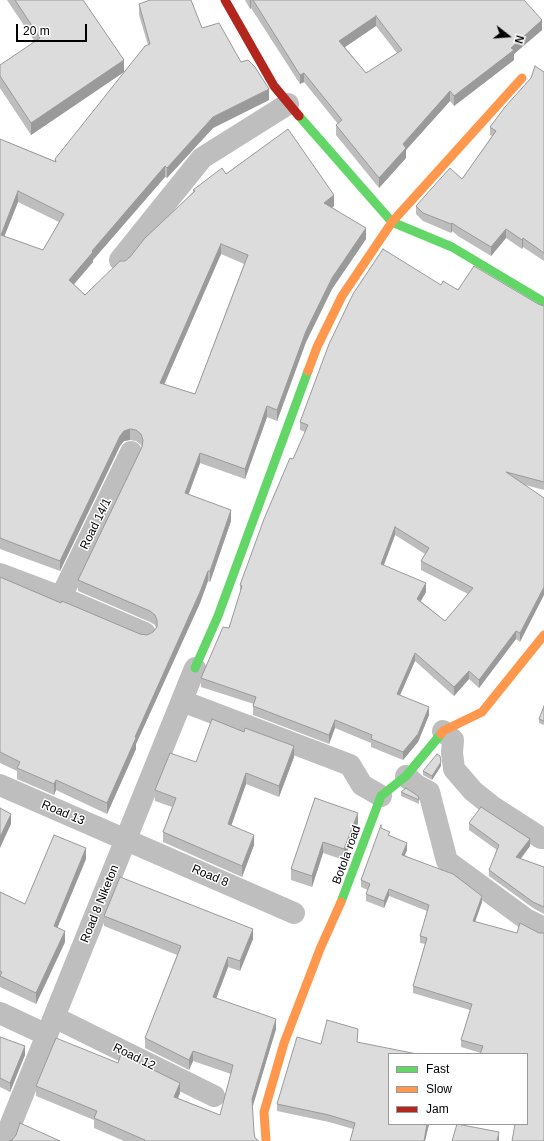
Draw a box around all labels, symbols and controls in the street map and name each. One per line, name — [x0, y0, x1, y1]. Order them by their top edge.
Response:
scale bar — [18, 16, 89, 42]
north arrow — [488, 16, 528, 56]
text: 20 m — [23, 24, 50, 38]
text: N — [513, 34, 526, 45]
street label: Road 14/1 — [77, 496, 115, 552]
street label: Road 13 — [39, 798, 87, 828]
street label: Botola road — [330, 824, 364, 886]
street label: Road 8 — [189, 862, 231, 890]
street label: Road 8 Niketon — [78, 863, 122, 945]
street label: Road 12 — [110, 1041, 158, 1073]
legend — [388, 1053, 528, 1125]
text: Fast — [426, 1062, 449, 1076]
text: Slow — [426, 1082, 452, 1096]
text: Jam — [426, 1102, 449, 1116]

